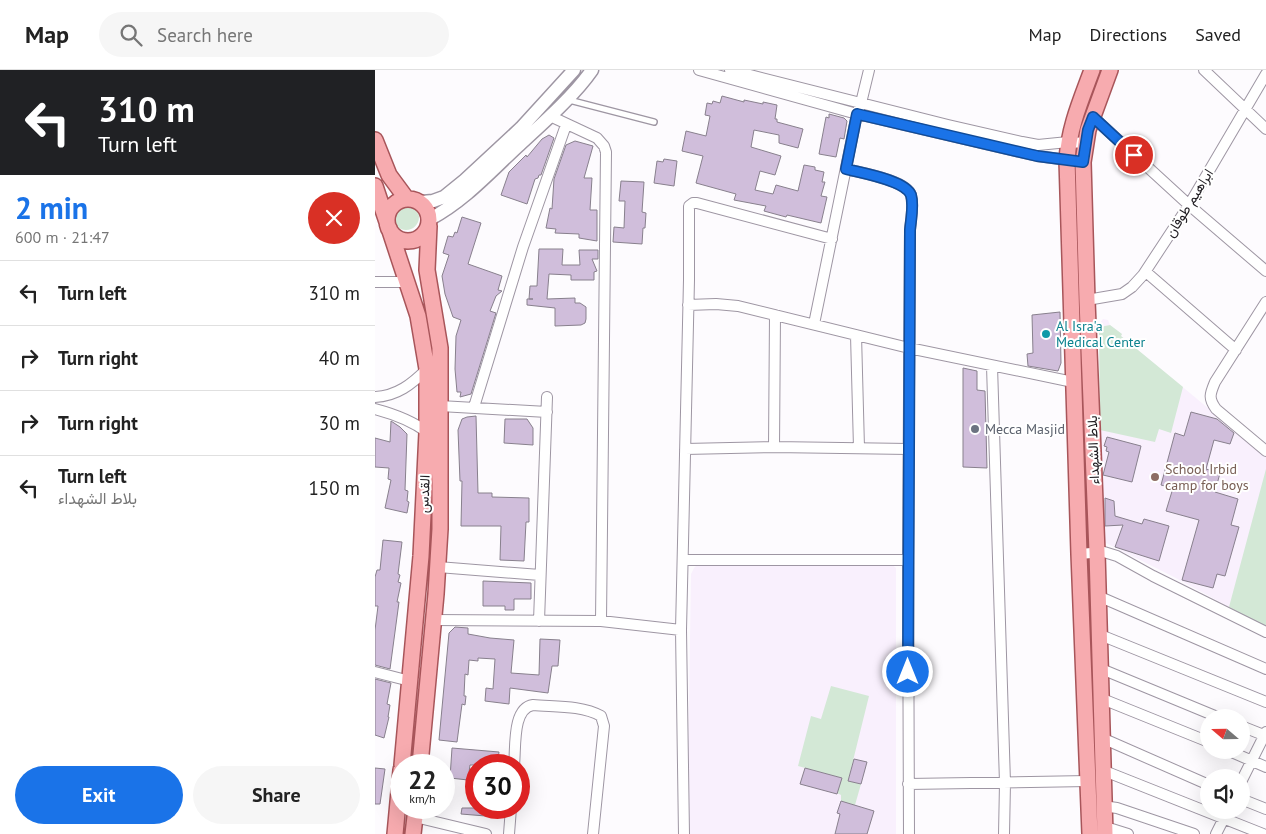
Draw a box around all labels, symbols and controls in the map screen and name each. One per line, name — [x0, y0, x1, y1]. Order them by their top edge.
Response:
search box — [99, 12, 449, 57]
text: Map — [25, 19, 69, 50]
icon: search — [117, 21, 145, 49]
text: Search here — [157, 23, 253, 47]
text: Map — [1029, 23, 1061, 46]
text: Directions — [1089, 23, 1167, 46]
text: Saved — [1195, 23, 1241, 46]
text: 310 m — [98, 86, 195, 132]
icon: left — [15, 90, 80, 155]
text: Turn left — [98, 130, 177, 158]
pin — [1113, 134, 1155, 176]
icon: arrive — [1120, 141, 1148, 169]
street label: ابراهيم طوقان — [1161, 165, 1217, 241]
text: 2 min — [15, 188, 88, 227]
button: close — [308, 192, 360, 244]
text: 600 m · 21:47 — [15, 227, 110, 247]
icon: left — [15, 279, 43, 307]
text: Turn left — [58, 281, 127, 305]
text: 310 m — [308, 281, 360, 305]
place label: Al Isra'a Medical Center — [1056, 317, 1146, 351]
marker: Al Isra'a Medical Center — [1040, 328, 1052, 340]
icon: right — [15, 344, 43, 372]
text: Turn right — [58, 346, 138, 370]
text: 40 m — [319, 346, 360, 370]
icon: right — [15, 409, 43, 437]
text: Turn right — [58, 411, 138, 435]
text: 30 m — [319, 411, 360, 435]
street label: بلاط الشهداء — [1083, 415, 1103, 485]
place label: Mecca Masjid — [985, 420, 1065, 438]
marker: Mecca Masjid — [969, 423, 981, 435]
place label: School Irbid camp for boys — [1165, 460, 1249, 494]
text: Turn left — [58, 464, 127, 488]
marker: School Irbid camp for boys — [1149, 471, 1161, 483]
icon: left — [15, 474, 43, 502]
street label: القدس — [414, 475, 434, 513]
text: 150 m — [308, 476, 360, 500]
text: بلاط الشهداء — [58, 488, 137, 508]
position arrow — [881, 645, 933, 697]
north arrow — [1200, 709, 1250, 759]
map controls — [1200, 709, 1250, 819]
speed limit sign: 30 — [465, 754, 530, 819]
text: 22 — [408, 764, 437, 796]
button: Exit — [15, 766, 183, 824]
button: Share — [193, 766, 360, 824]
button: sound — [1200, 769, 1250, 819]
text: km/h — [409, 791, 436, 806]

